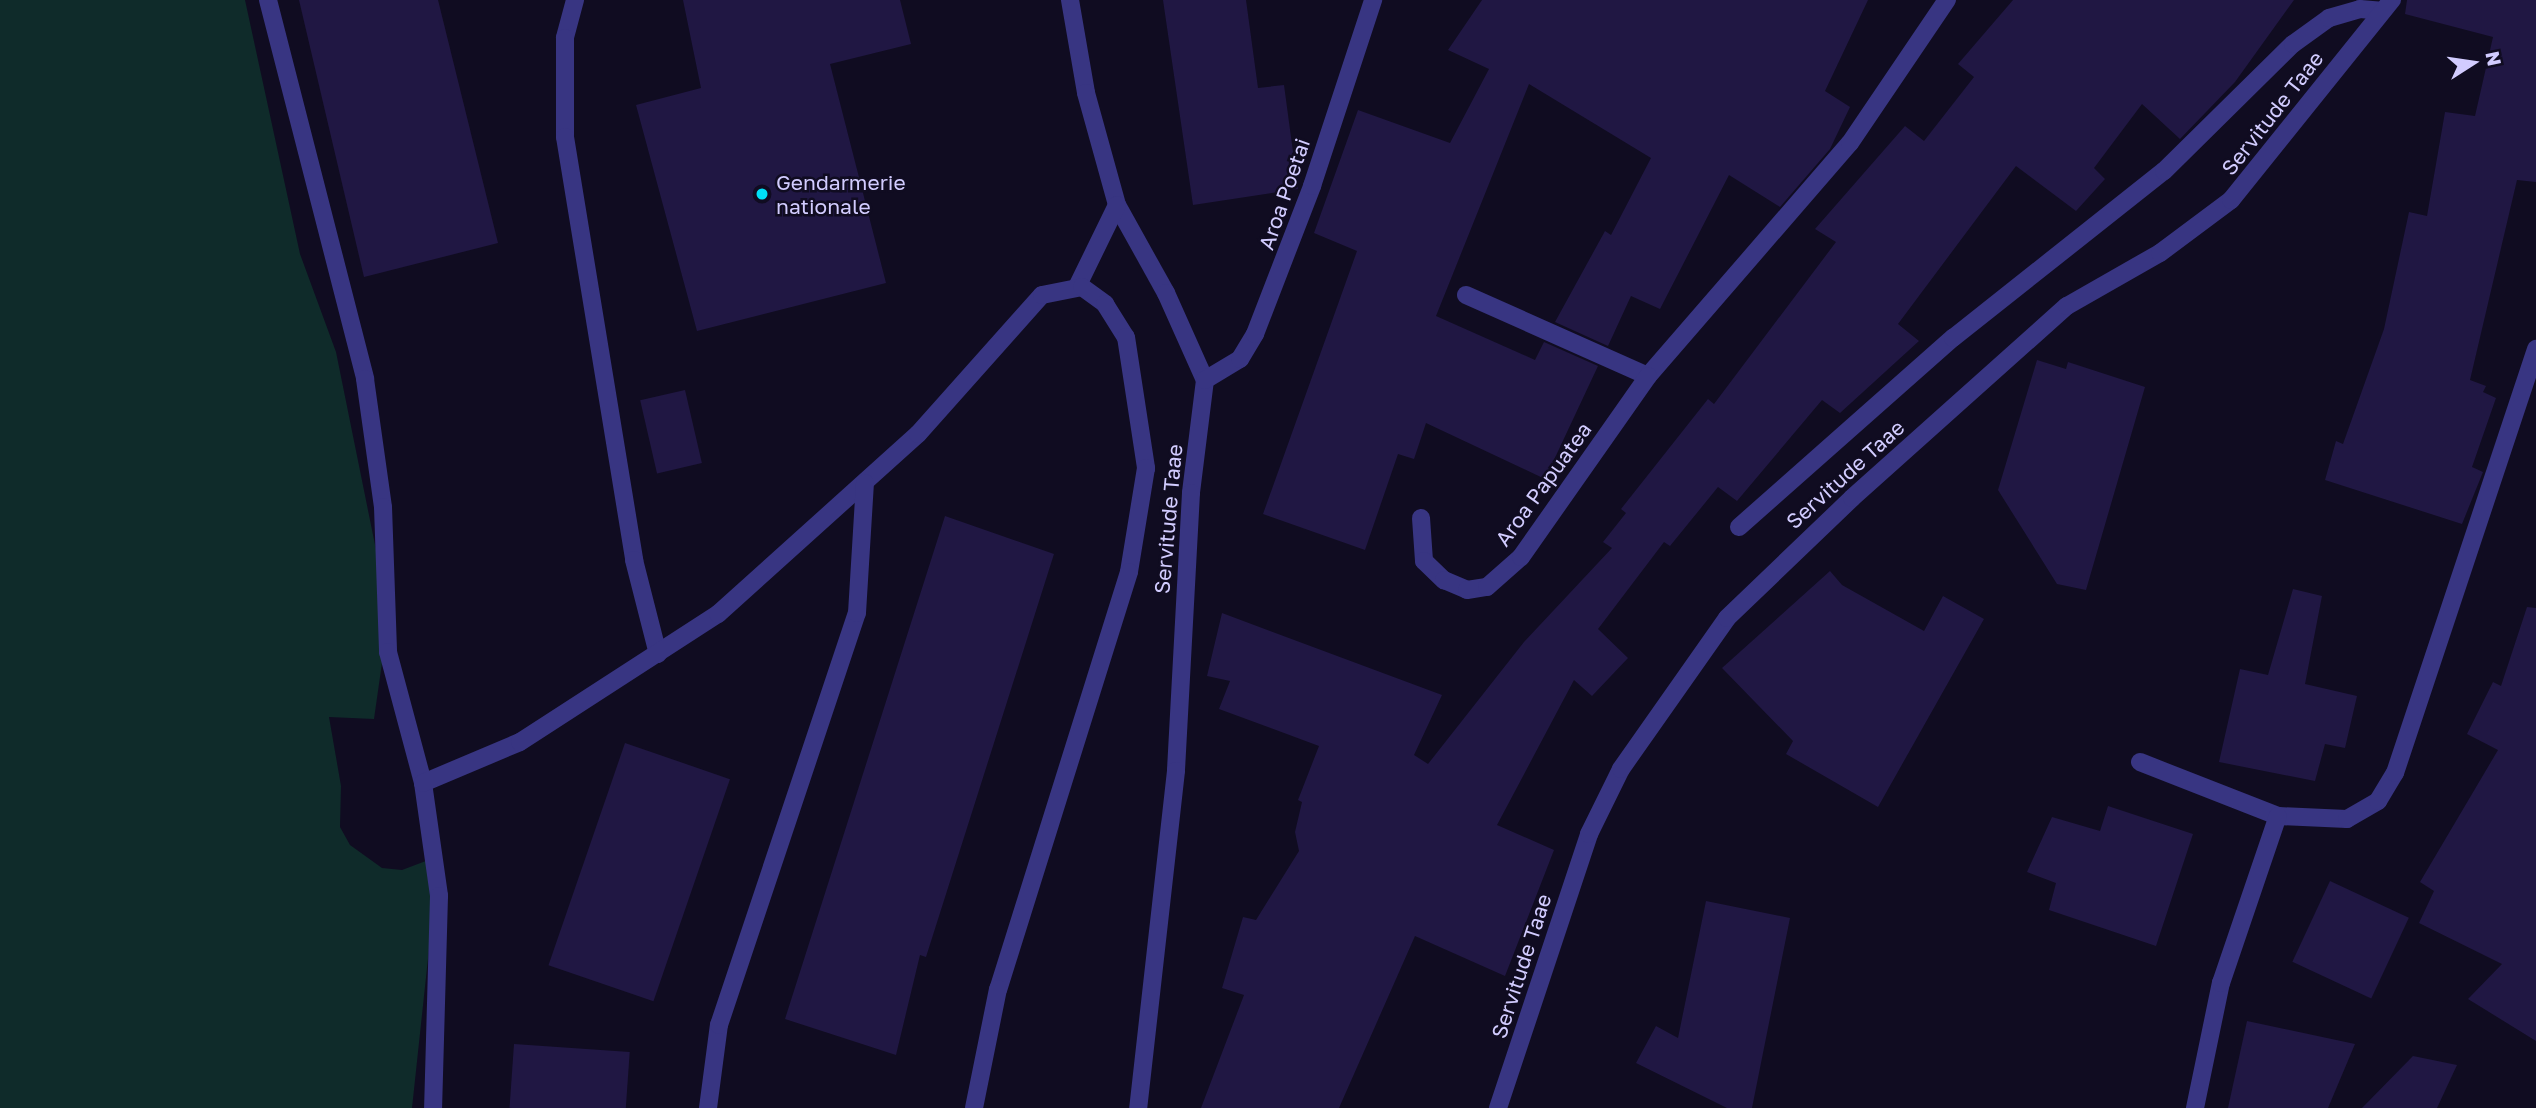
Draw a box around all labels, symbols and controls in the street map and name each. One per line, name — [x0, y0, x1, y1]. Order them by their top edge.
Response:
north arrow — [2438, 28, 2508, 98]
street label: Servitude Taae — [2216, 46, 2328, 180]
text: N — [2481, 49, 2507, 68]
street label: Aroa Poetai — [1253, 135, 1315, 253]
place label: Gendarmerie nationale — [776, 169, 906, 219]
marker: Gendarmerie nationale — [754, 186, 770, 202]
street label: Servitude Taae — [1781, 414, 1909, 534]
street label: Aroa Papuatea — [1490, 417, 1596, 551]
street label: Servitude Taae — [1149, 443, 1187, 595]
street label: Servitude Taae — [1486, 891, 1556, 1041]

